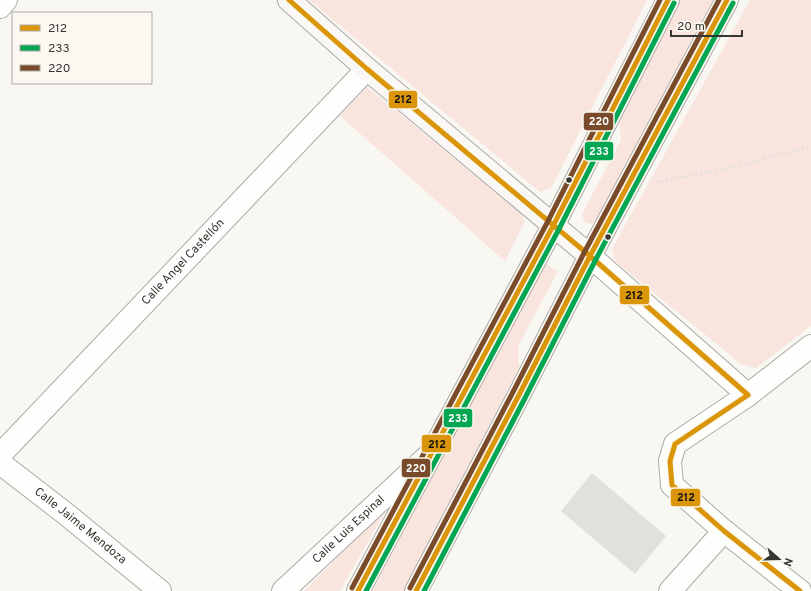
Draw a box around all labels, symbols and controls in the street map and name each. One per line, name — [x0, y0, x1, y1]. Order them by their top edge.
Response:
legend — [12, 12, 152, 84]
scale bar — [671, 12, 742, 38]
text: 20 m — [677, 19, 705, 35]
text: 212 — [48, 21, 67, 37]
text: 233 — [48, 41, 70, 57]
text: 220 — [48, 61, 70, 77]
line badge: 212 — [388, 90, 418, 109]
text: 212 — [394, 93, 412, 107]
line badge: 220 — [583, 112, 614, 131]
text: 220 — [589, 115, 609, 129]
line badge: 233 — [584, 141, 614, 161]
text: 233 — [589, 145, 609, 159]
unlabelled marker — [564, 175, 574, 185]
street label: Calle Angel Castellón — [138, 216, 228, 309]
unlabelled marker — [603, 232, 613, 242]
line badge: 212 — [619, 285, 650, 305]
text: 212 — [625, 289, 643, 303]
line badge: 233 — [443, 408, 473, 428]
text: 233 — [448, 412, 468, 426]
line badge: 212 — [421, 434, 452, 453]
text: 212 — [428, 438, 446, 452]
line badge: 220 — [401, 458, 431, 478]
text: 220 — [406, 462, 426, 476]
street label: Calle Jaime Mendoza — [31, 484, 130, 568]
line badge: 212 — [670, 488, 701, 507]
text: 212 — [677, 491, 695, 505]
street label: Calle Luis Espinal — [309, 492, 388, 567]
north arrow — [759, 539, 799, 579]
text: N — [780, 556, 795, 568]

